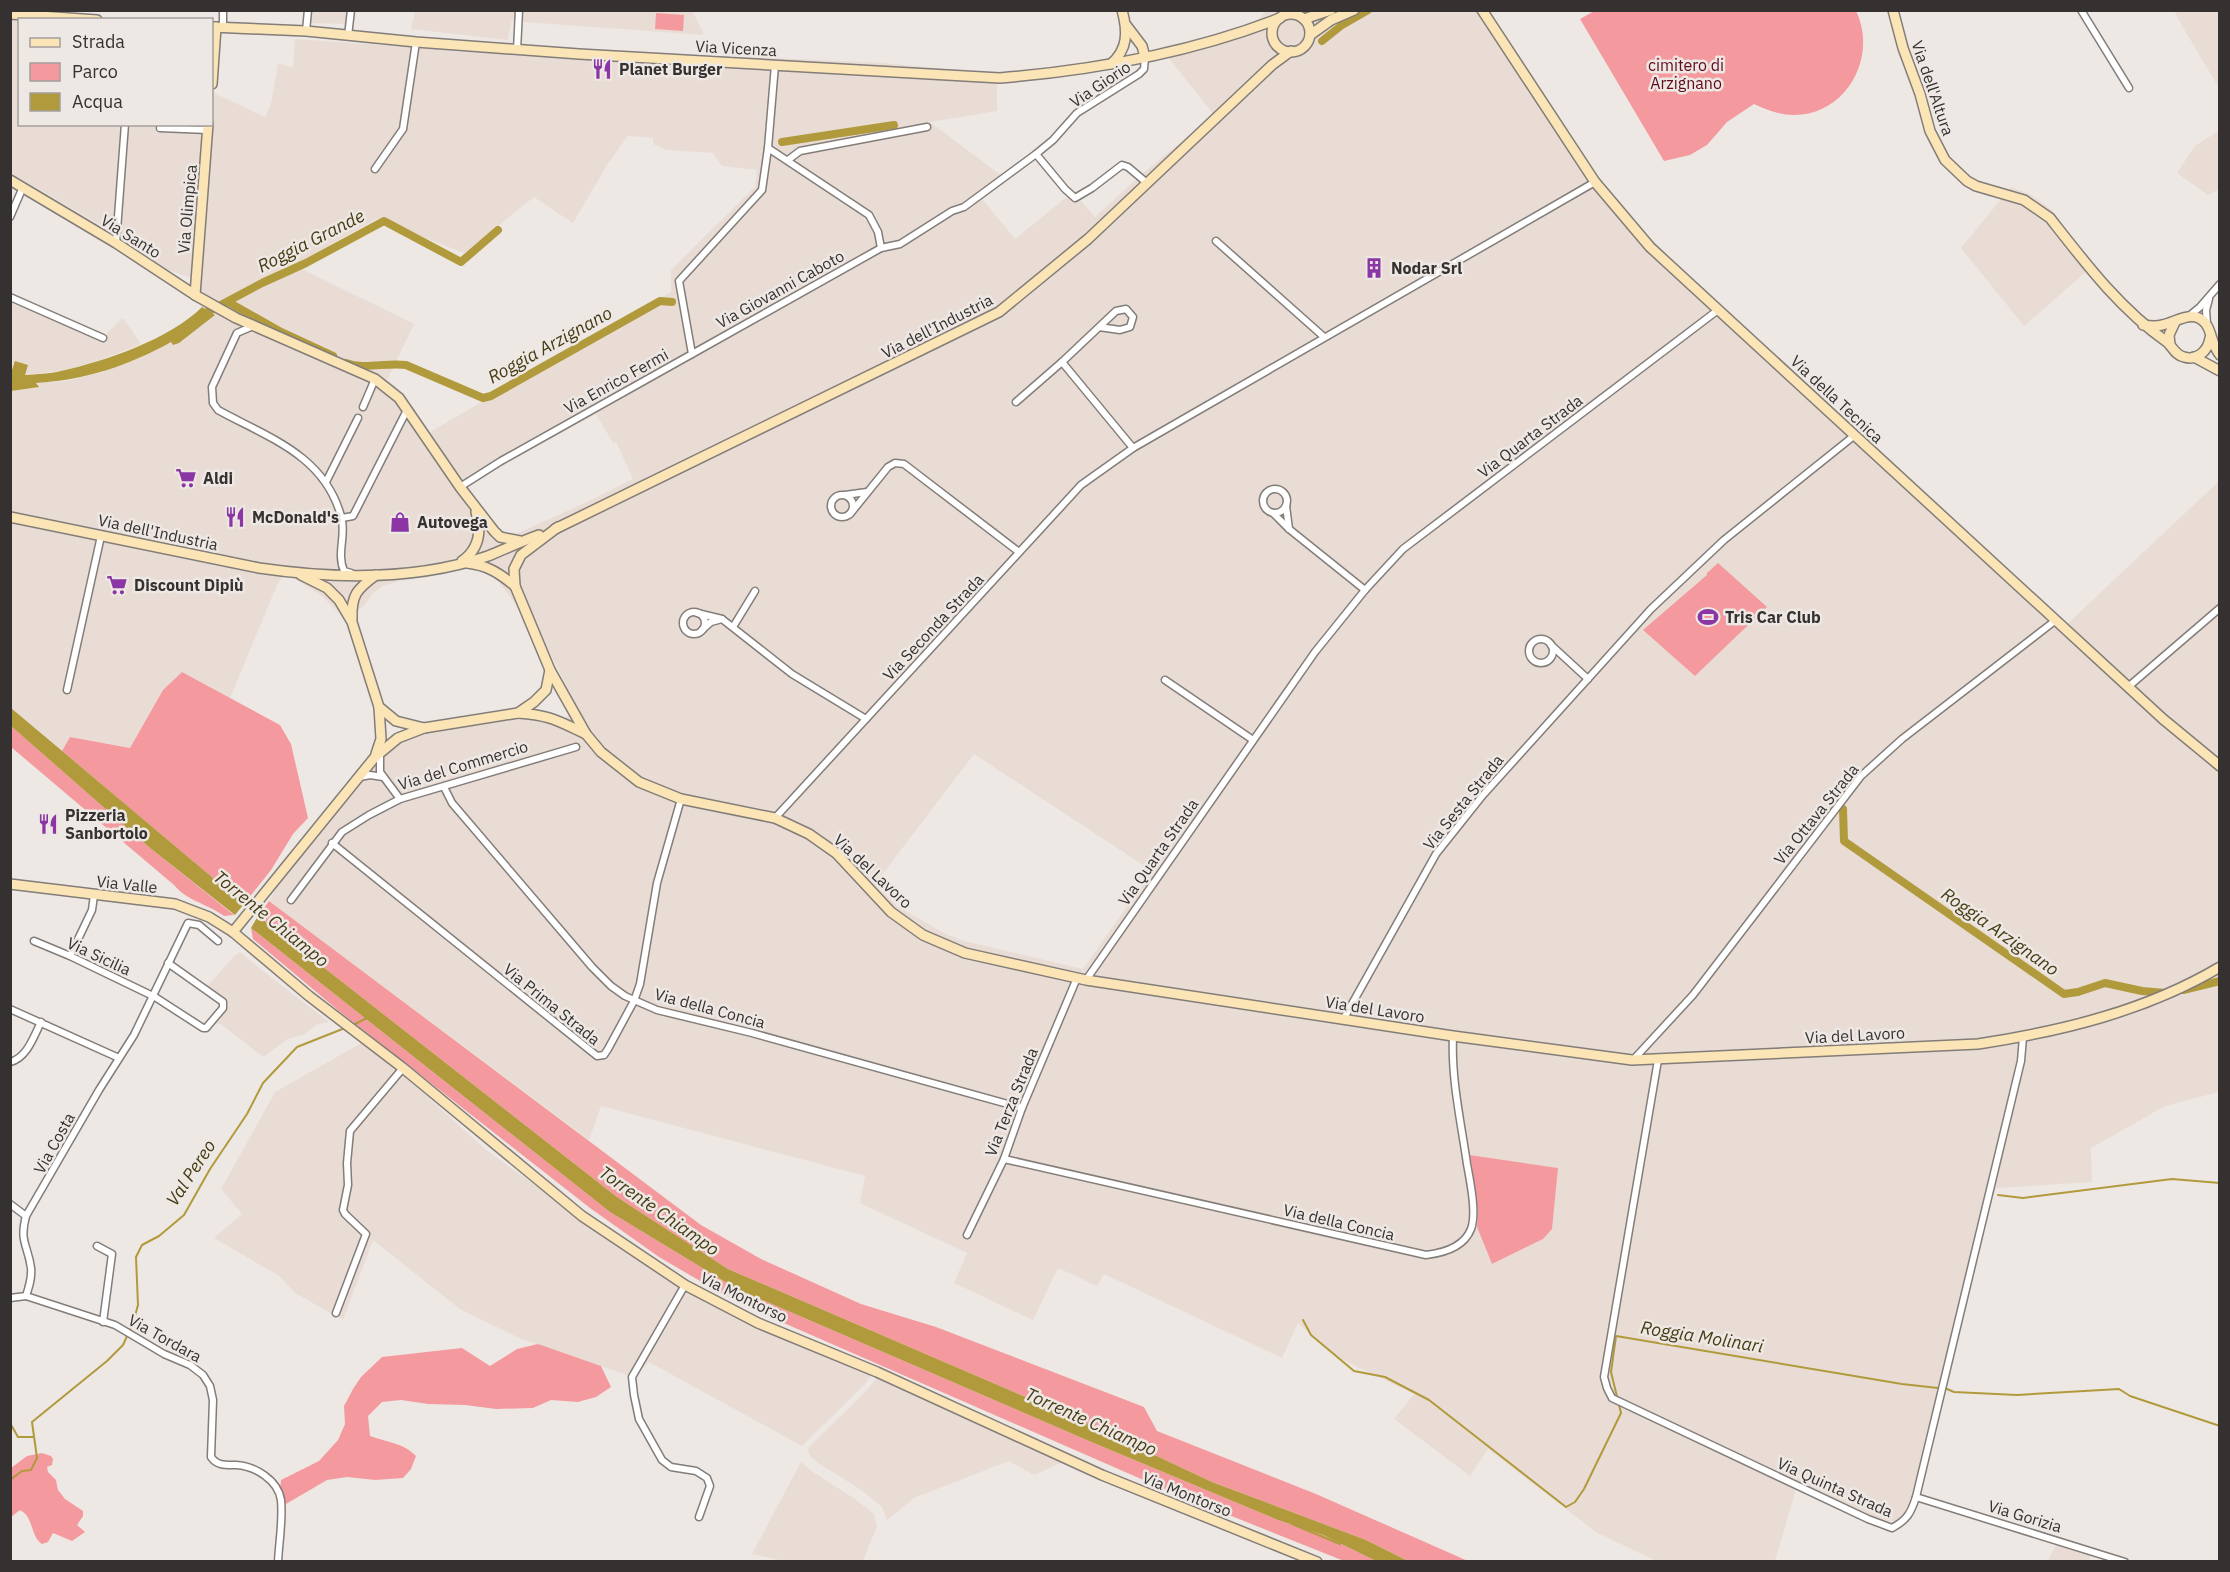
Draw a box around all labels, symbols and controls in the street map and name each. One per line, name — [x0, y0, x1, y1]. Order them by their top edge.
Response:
legend — [18, 18, 213, 126]
text: Strada — [72, 30, 125, 53]
street label: Via Vicenza — [695, 36, 778, 60]
street label: Via dell'Altura — [1907, 38, 1959, 139]
park label: cimitero di Arzignano — [1648, 55, 1724, 93]
street label: Via Giorio — [1066, 56, 1134, 112]
restaurant icon: Planet Burger — [590, 57, 614, 81]
place label: Planet Burger — [619, 59, 723, 79]
text: Parco — [72, 60, 118, 83]
text: Acqua — [72, 90, 123, 113]
street label: Via Olimpica — [173, 163, 201, 254]
water label: Roggia Grande — [253, 204, 368, 277]
street label: Via Santo — [97, 210, 165, 262]
street label: Via Giovanni Caboto — [712, 245, 848, 333]
building icon: Nodar Srl — [1362, 256, 1386, 280]
place label: Nodar Srl — [1391, 258, 1462, 278]
street label: Via dell'Industria — [878, 289, 996, 363]
water label: Roggia Arzignano — [483, 301, 616, 388]
street label: Via Enrico Fermi — [560, 344, 672, 418]
street label: Via della Tecnica — [1786, 351, 1888, 447]
street label: Via Quarta Strada — [1474, 390, 1587, 482]
supermarket icon: Aldi — [174, 466, 198, 490]
place label: Aldi — [203, 468, 233, 488]
restaurant icon: McDonald's — [223, 505, 247, 529]
place label: McDonald's — [252, 507, 339, 527]
street label: Via dell'Industria — [96, 510, 220, 555]
shop icon: Autovega — [388, 510, 412, 534]
place label: Autovega — [417, 512, 488, 532]
street label: Via Seconda Strada — [878, 569, 988, 685]
supermarket icon: Discount Dipiù — [105, 573, 129, 597]
place label: Discount Dipiù — [134, 575, 244, 595]
sports icon: Tris Car Club — [1696, 605, 1720, 629]
place label: Tris Car Club — [1725, 607, 1821, 627]
street label: Via del Commercio — [396, 736, 530, 794]
street label: Via Sesta Strada — [1418, 750, 1508, 854]
street label: Via Ottava Strada — [1769, 759, 1863, 868]
street label: Via Quarta Strada — [1114, 794, 1203, 909]
place label: Pizzeria Sanbortolo — [65, 805, 148, 843]
restaurant icon: Pizzeria Sanbortolo — [36, 812, 60, 836]
street label: Via del Lavoro — [830, 830, 916, 912]
water label: Torrente Chiampo — [209, 865, 334, 972]
street label: Via Valle — [95, 871, 159, 897]
water label: Roggia Arzignano — [1937, 882, 2064, 981]
street label: Via Sicilia — [64, 933, 135, 980]
street label: Via Prima Strada — [500, 959, 605, 1049]
street label: Via della Concia — [653, 984, 768, 1032]
street label: Via del Lavoro — [1324, 991, 1426, 1027]
street label: Via del Lavoro — [1804, 1022, 1906, 1048]
street label: Via Terza Strada — [980, 1044, 1042, 1159]
street label: Via Costa — [29, 1109, 79, 1177]
water label: Val Pereo — [161, 1135, 221, 1210]
water label: Torrente Chiampo — [595, 1160, 724, 1261]
street label: Via della Concia — [1281, 1199, 1397, 1245]
street label: Via Montorso — [697, 1267, 791, 1327]
street label: Via Tordara — [125, 1310, 206, 1367]
water label: Roggia Molinari — [1639, 1315, 1765, 1358]
water label: Torrente Chiampo — [1022, 1382, 1161, 1461]
street label: Via Quinta Strada — [1774, 1453, 1896, 1522]
street label: Via Montorso — [1140, 1467, 1234, 1521]
street label: Via Gorizia — [1986, 1495, 2065, 1537]

